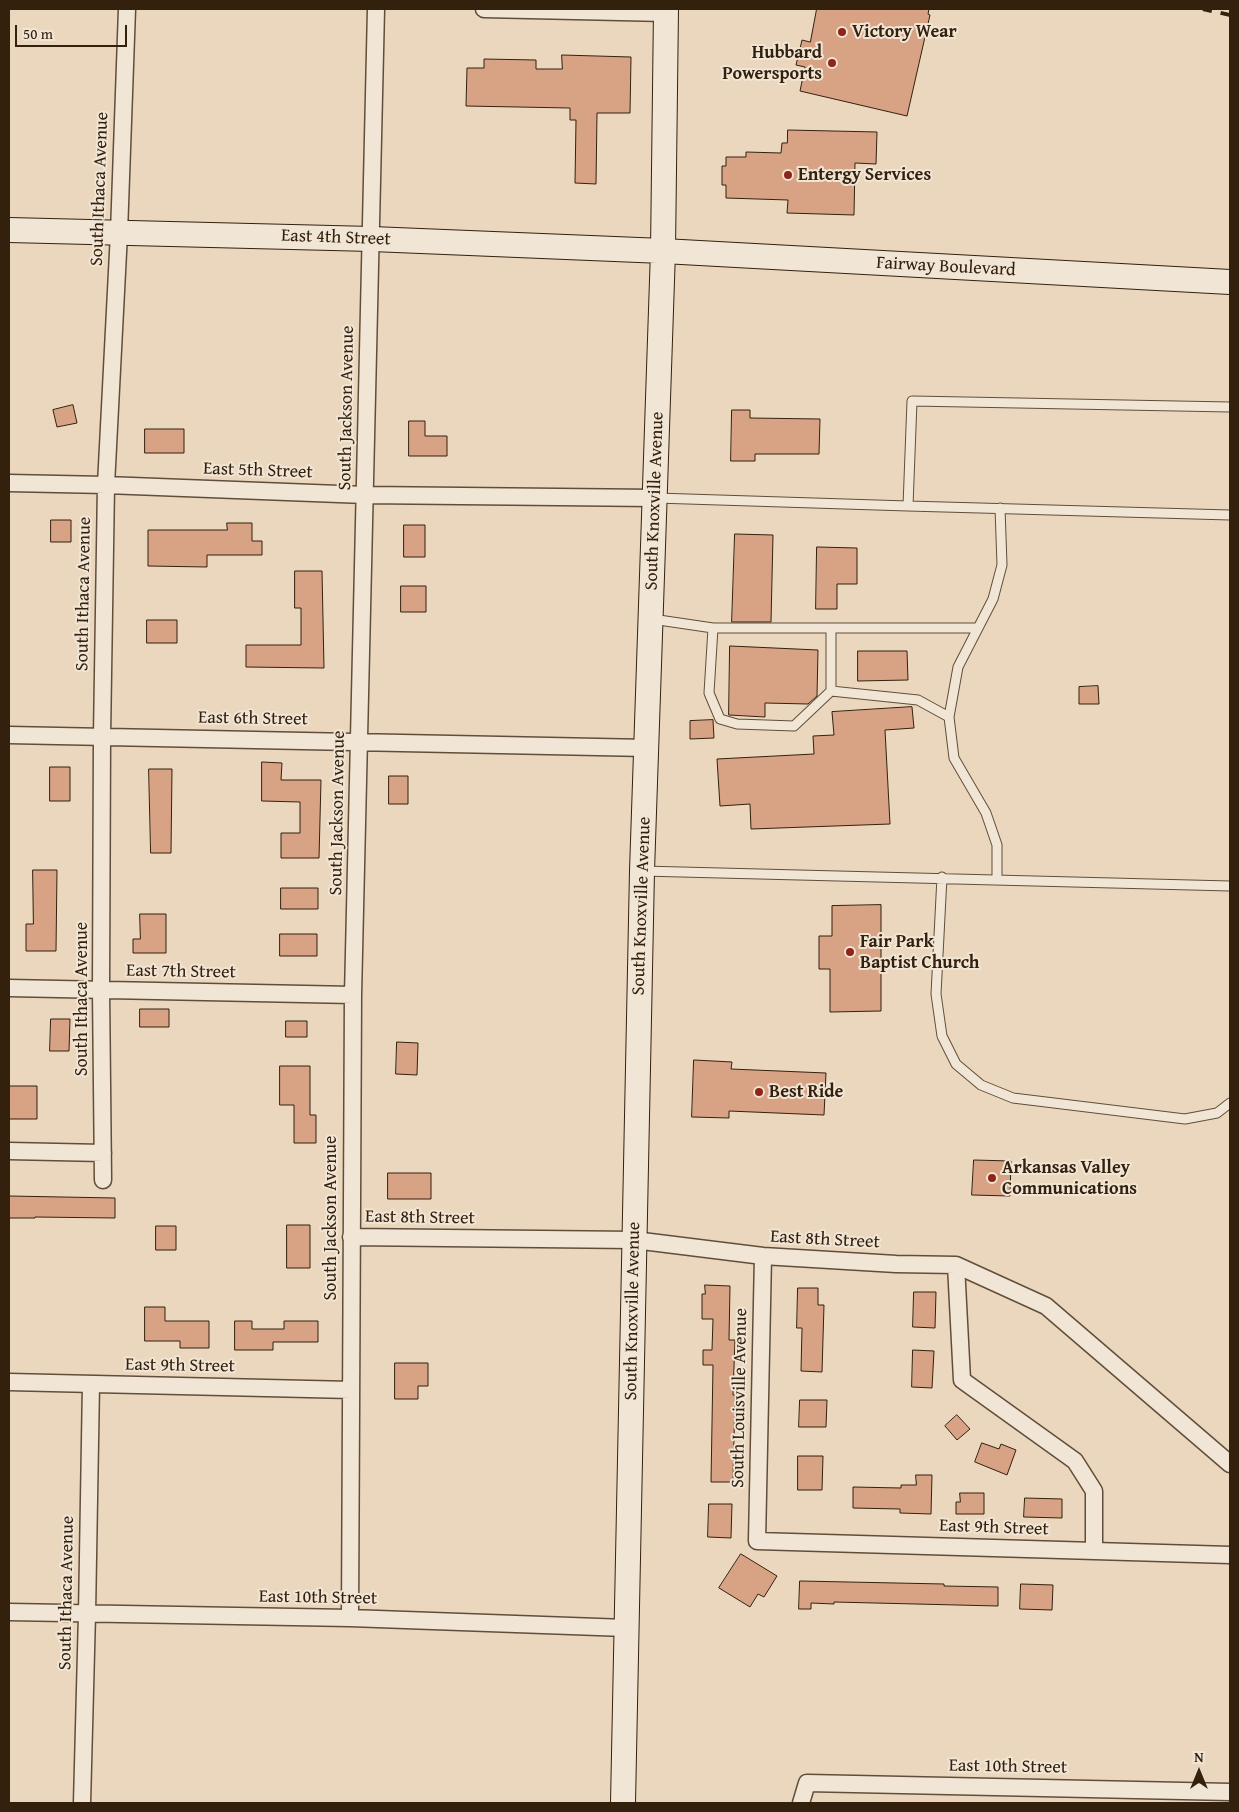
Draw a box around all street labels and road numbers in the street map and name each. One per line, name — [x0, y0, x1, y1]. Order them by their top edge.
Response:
street label: South Ithaca Avenue — [87, 111, 113, 267]
street label: East 4th Street — [281, 225, 391, 251]
street label: Fairway Boulevard — [876, 253, 1016, 281]
street label: South Jackson Avenue — [335, 325, 359, 491]
street label: South Knoxville Avenue — [641, 411, 669, 591]
street label: East 5th Street — [203, 458, 313, 484]
street label: South Ithaca Avenue — [72, 517, 96, 671]
street label: East 6th Street — [198, 707, 308, 731]
street label: South Jackson Avenue — [326, 730, 350, 896]
street label: South Knoxville Avenue — [628, 816, 656, 996]
street label: South Ithaca Avenue — [71, 922, 93, 1076]
street label: East 7th Street — [126, 960, 236, 984]
street label: South Jackson Avenue — [320, 1136, 342, 1300]
street label: East 8th Street — [365, 1206, 475, 1230]
street label: South Knoxville Avenue — [621, 1221, 645, 1401]
street label: East 8th Street — [770, 1226, 880, 1254]
street label: South Louisville Avenue — [728, 1308, 752, 1488]
street label: East 9th Street — [125, 1354, 235, 1378]
street label: East 9th Street — [939, 1515, 1049, 1541]
street label: South Ithaca Avenue — [55, 1516, 79, 1670]
street label: East 10th Street — [259, 1586, 377, 1610]
street label: East 10th Street — [949, 1755, 1067, 1779]

